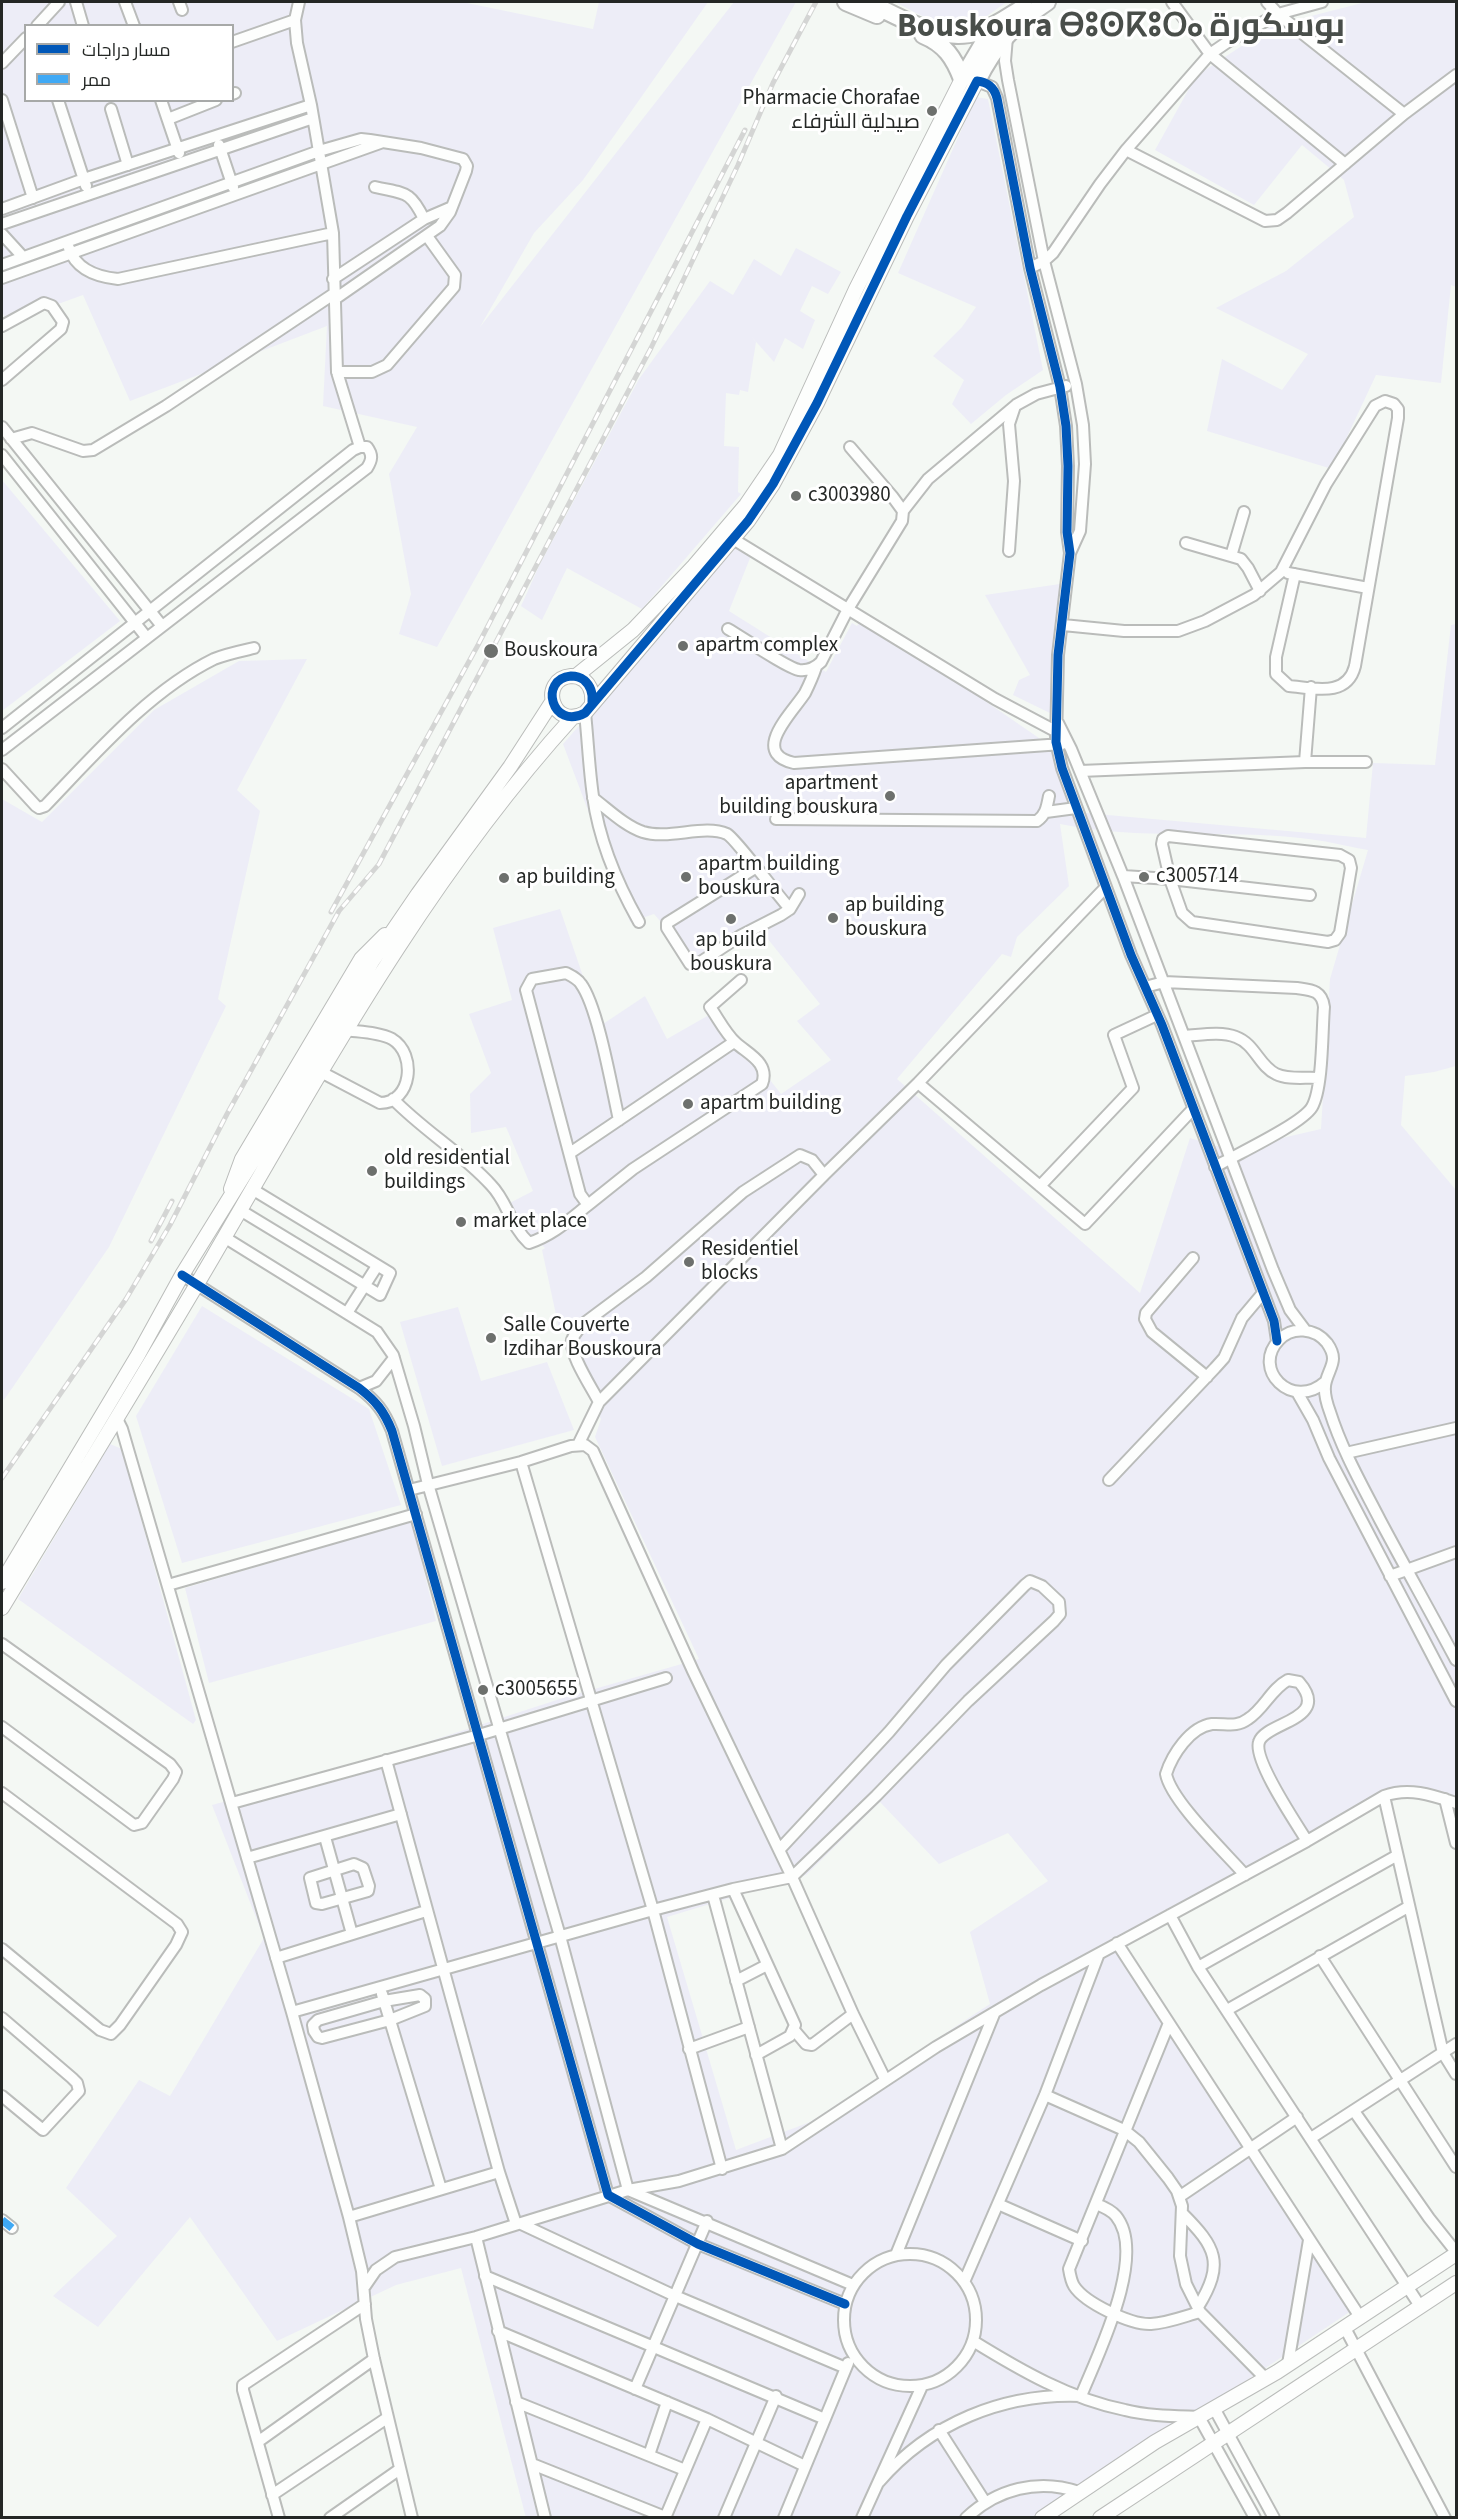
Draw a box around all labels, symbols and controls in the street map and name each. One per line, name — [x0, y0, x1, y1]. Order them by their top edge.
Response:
district label: Bouskoura ⴱⵓⵙⴽⵓⵔⴰ بوسكورة — [897, 9, 1345, 49]
legend — [24, 24, 234, 102]
text: مسار دراجات — [82, 38, 170, 63]
text: ممر — [82, 68, 111, 93]
place label: Pharmacie Chorafae صيدلية الشرفاء — [743, 86, 920, 136]
marker: Pharmacie Chorafae صيدلية الشرفاء — [925, 104, 939, 118]
place label: c3003980 — [808, 483, 891, 509]
marker: c3003980 — [789, 489, 803, 503]
place label: apartm complex — [695, 633, 838, 659]
place label: Bouskoura — [504, 638, 598, 664]
marker: apartm complex — [676, 639, 690, 653]
marker: Bouskoura — [482, 642, 500, 660]
place label: apartment building bouskura — [719, 771, 878, 821]
marker: apartment building bouskura — [883, 789, 897, 803]
place label: apartm building bouskura — [698, 852, 839, 902]
place label: c3005714 — [1156, 864, 1239, 890]
place label: ap building — [516, 865, 615, 891]
marker: apartm building bouskura — [679, 870, 693, 884]
marker: c3005714 — [1137, 870, 1151, 884]
marker: ap building — [497, 871, 511, 885]
place label: ap building bouskura — [845, 893, 944, 943]
marker: ap building bouskura — [826, 911, 840, 925]
marker: ap build bouskura — [724, 912, 738, 926]
place label: ap build bouskura — [690, 928, 772, 978]
place label: apartm building — [700, 1091, 841, 1117]
marker: apartm building — [681, 1097, 695, 1111]
place label: old residential buildings — [384, 1146, 510, 1196]
marker: old residential buildings — [365, 1164, 379, 1178]
place label: market place — [473, 1209, 587, 1235]
marker: market place — [454, 1215, 468, 1229]
place label: Residentiel blocks — [701, 1237, 799, 1287]
marker: Residentiel blocks — [682, 1255, 696, 1269]
place label: Salle Couverte Izdihar Bouskoura — [503, 1313, 662, 1363]
marker: Salle Couverte Izdihar Bouskoura — [484, 1331, 498, 1345]
place label: c3005655 — [495, 1677, 578, 1703]
marker: c3005655 — [476, 1683, 490, 1697]

